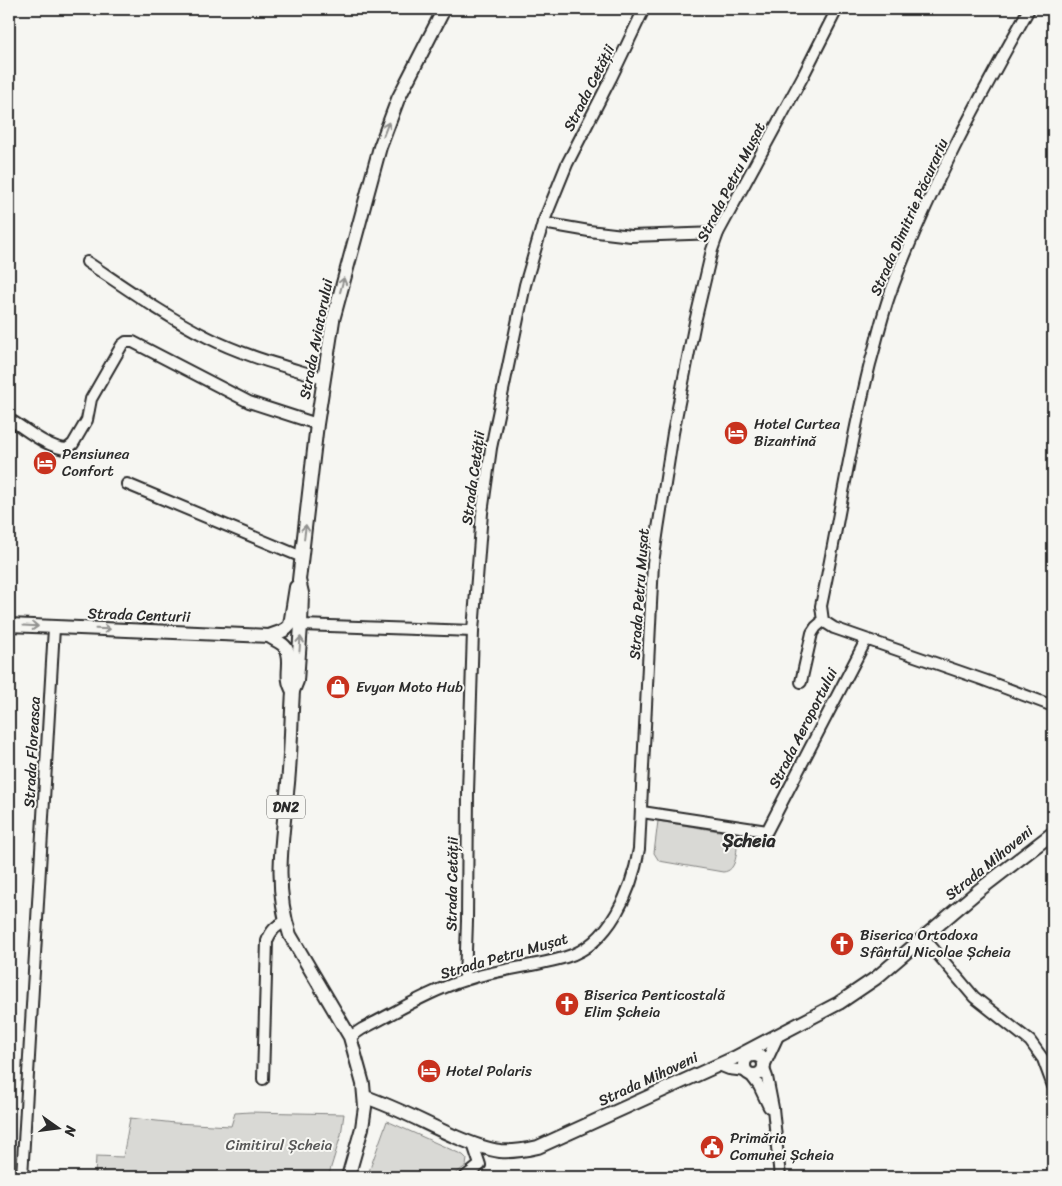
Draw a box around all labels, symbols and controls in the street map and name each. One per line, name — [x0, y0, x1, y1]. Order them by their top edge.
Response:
street label: Strada Cetății — [556, 39, 622, 136]
street label: Strada Petru Mușat — [689, 117, 773, 247]
one-way arrow — [382, 122, 391, 137]
street label: Strada Dimitrie Păcurariu — [863, 134, 955, 300]
street label: Strada Aviatorului — [292, 276, 341, 402]
one-way arrow — [338, 277, 347, 293]
place label: Hotel Curtea Bizantină — [754, 411, 840, 454]
hotel icon: Hotel Curtea Bizantină — [723, 420, 749, 446]
street label: Strada Cetății — [454, 429, 493, 527]
place label: Pensiunea Confort — [62, 441, 130, 484]
hotel icon: Pensiunea Confort — [32, 450, 58, 476]
one-way arrow — [300, 524, 310, 540]
street label: Strada Petru Mușat — [621, 527, 657, 661]
street label: Strada Centurii — [87, 600, 192, 630]
one-way arrow — [23, 622, 39, 631]
one-way arrow — [95, 625, 111, 634]
one-way arrow — [295, 636, 304, 652]
street label: Strada Aeroportului — [761, 662, 845, 793]
shop icon: Evyan Moto Hub — [325, 674, 351, 700]
place label: Evyan Moto Hub — [356, 674, 463, 700]
street label: Strada Floreasca — [16, 695, 48, 808]
road number: DN2 — [267, 796, 305, 819]
street label: Strada Mihoveni — [939, 818, 1040, 907]
district label: Șcheia — [722, 825, 776, 857]
street label: Strada Cetății — [438, 836, 466, 931]
place label: Biserica Ortodoxa Sfântul Nicolae Șcheia — [860, 922, 1011, 965]
street label: Strada Petru Mușat — [437, 925, 571, 987]
church icon: Biserica Ortodoxa Sfântul Nicolae Șcheia — [829, 931, 855, 957]
place label: Biserica Penticostală Elim Șcheia — [584, 982, 725, 1025]
church icon: Biserica Penticostală Elim Șcheia — [554, 991, 580, 1017]
street label: Strada Mihoveni — [594, 1044, 703, 1114]
hotel icon: Hotel Polaris — [416, 1058, 442, 1084]
place label: Hotel Polaris — [446, 1058, 532, 1084]
north arrow — [32, 1104, 82, 1154]
text: N — [57, 1122, 84, 1139]
place label: Primăria Comunei Șcheia — [730, 1125, 835, 1168]
park label: Cimitirul Șcheia — [226, 1132, 333, 1158]
public building icon: Primăria Comunei Șcheia — [699, 1134, 725, 1160]

